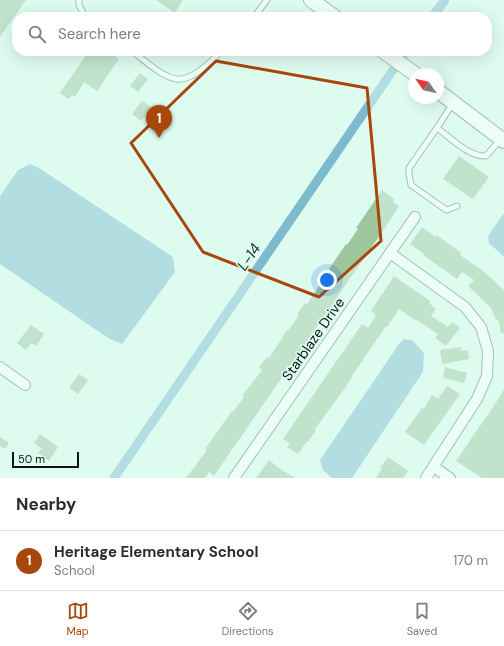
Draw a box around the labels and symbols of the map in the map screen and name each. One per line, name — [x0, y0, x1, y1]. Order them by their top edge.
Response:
north arrow — [408, 68, 444, 104]
pin: 1 — [146, 105, 172, 138]
water label: L-14 — [233, 239, 265, 275]
your location — [317, 270, 337, 290]
street label: Starblaze Drive — [278, 294, 348, 384]
scale bar — [12, 450, 79, 469]

